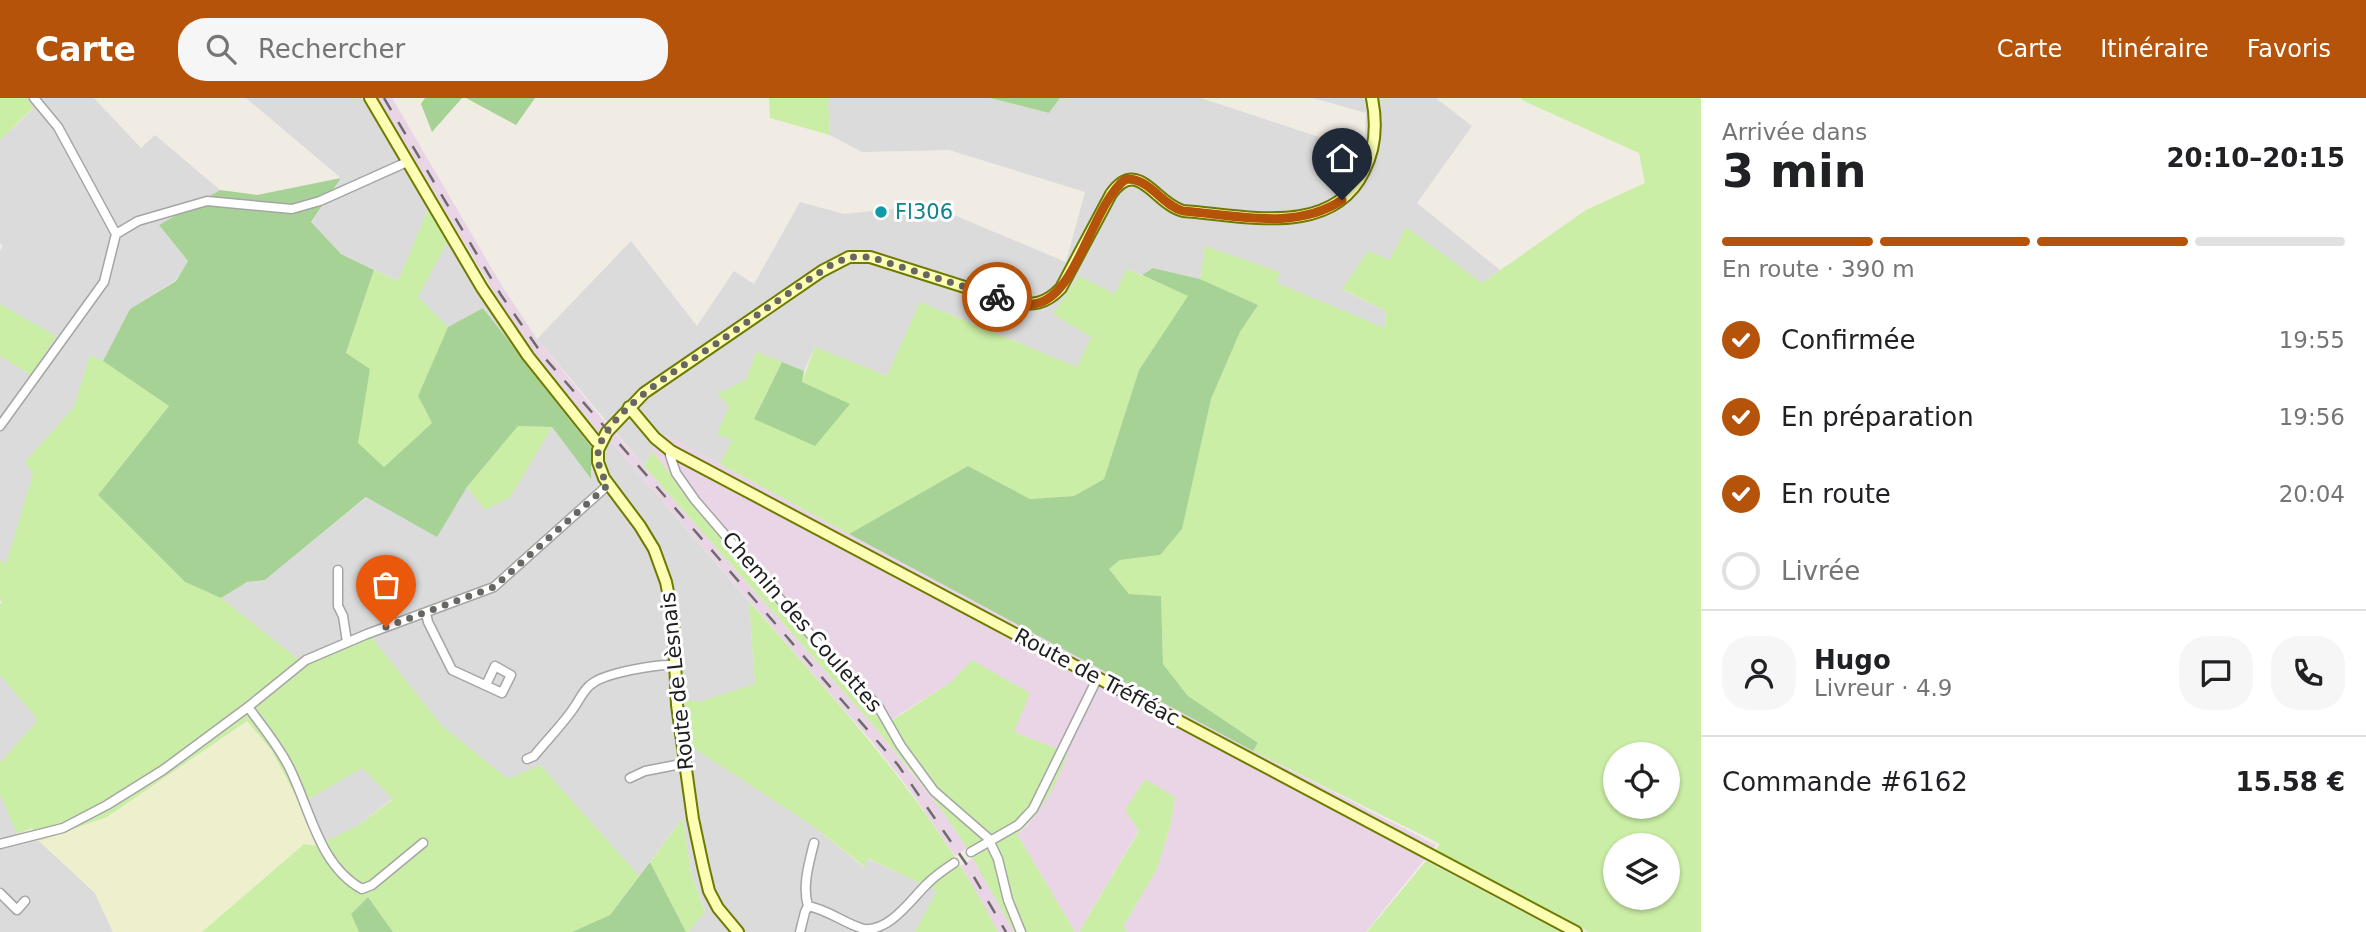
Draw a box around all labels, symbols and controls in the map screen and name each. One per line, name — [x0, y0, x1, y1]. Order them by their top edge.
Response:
search box — [178, 18, 668, 81]
text: Carte — [35, 30, 136, 69]
icon: search — [202, 30, 240, 68]
text: Rechercher — [258, 34, 405, 64]
text: Carte — [1997, 35, 2062, 63]
text: Itinéraire — [2100, 35, 2209, 63]
text: Favoris — [2247, 35, 2331, 63]
text: Arrivée dans — [1722, 119, 1867, 145]
pin — [1312, 128, 1372, 200]
icon: home — [1323, 139, 1361, 177]
text: 20:10–20:15 — [2166, 143, 2345, 173]
text: 3 min — [1722, 144, 1866, 198]
place label: Fl306 — [895, 200, 953, 224]
marker: Fl306 — [873, 204, 889, 220]
text: En route · 390 m — [1722, 256, 1915, 282]
courier — [962, 262, 1032, 332]
icon: bike — [978, 278, 1016, 316]
icon: check — [1722, 321, 1760, 359]
text: Confirmée — [1781, 325, 1915, 355]
text: 19:55 — [2279, 327, 2345, 353]
icon: check — [1722, 398, 1760, 436]
text: En préparation — [1781, 402, 1974, 432]
text: 19:56 — [2279, 404, 2345, 430]
icon: check — [1722, 475, 1760, 513]
text: En route — [1781, 479, 1891, 509]
text: 20:04 — [2279, 481, 2345, 507]
street label: Chemin des Coulettes — [717, 527, 887, 717]
pin — [356, 555, 416, 627]
text: Livrée — [1781, 556, 1860, 586]
icon: bag — [367, 566, 405, 604]
street label: Route de Lèsnais — [656, 591, 698, 771]
street label: Route de Tréfféac — [1010, 623, 1184, 731]
button: person — [1722, 636, 1796, 710]
button: chat — [2179, 636, 2253, 710]
button: phone — [2271, 636, 2345, 710]
text: Hugo — [1814, 645, 1891, 675]
text: Livreur · 4.9 — [1814, 675, 1952, 701]
map controls — [1603, 742, 1680, 910]
button: locate — [1603, 742, 1680, 819]
text: Commande #6162 — [1722, 767, 1968, 797]
text: 15.58 € — [2236, 767, 2345, 797]
button: layers — [1603, 833, 1680, 910]

